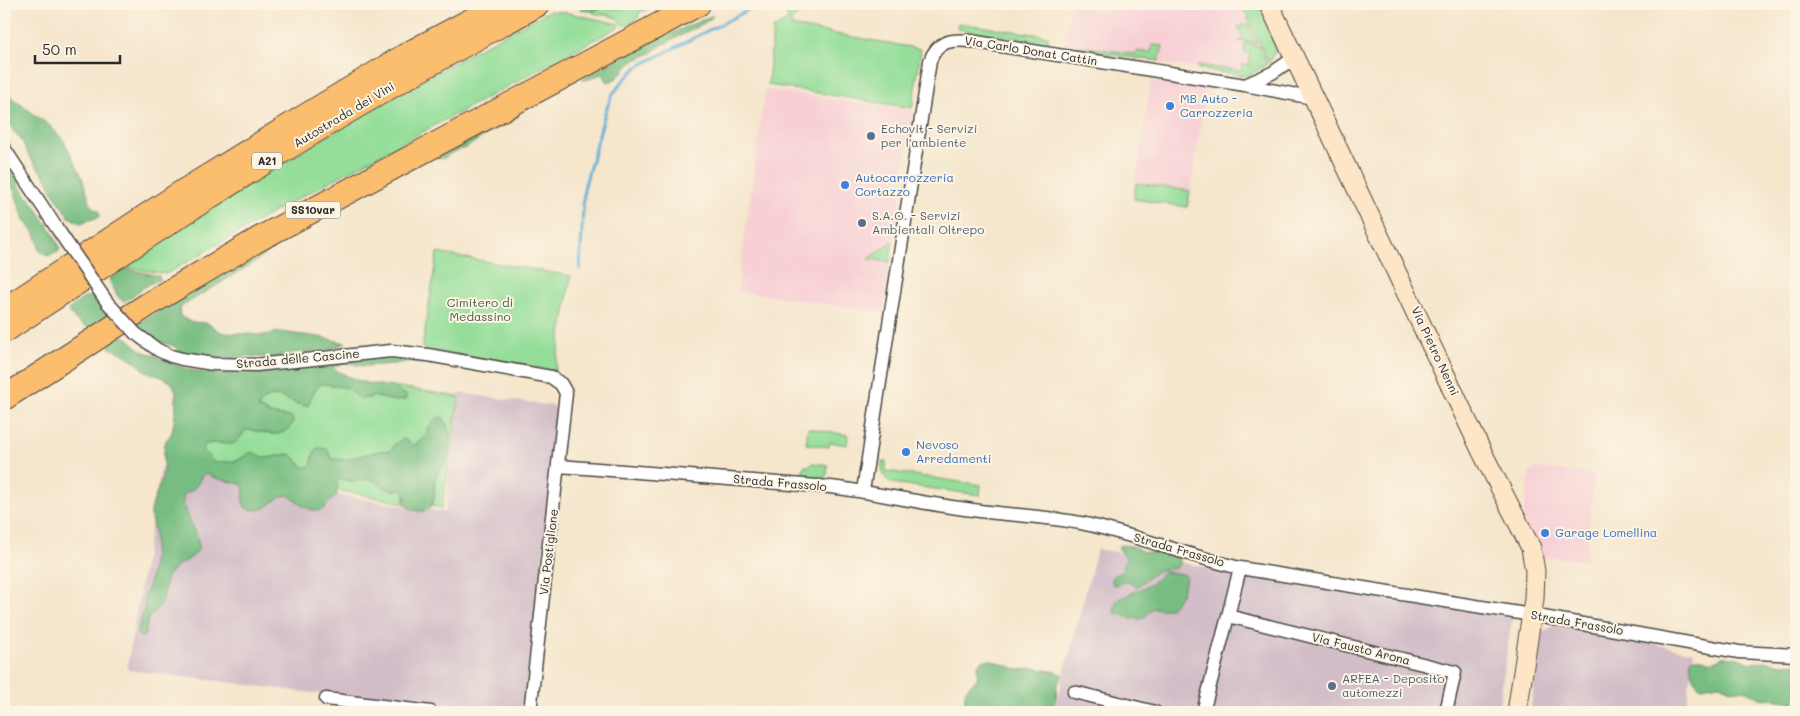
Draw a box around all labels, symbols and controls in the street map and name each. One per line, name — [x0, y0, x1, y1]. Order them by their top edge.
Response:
scale bar — [35, 32, 120, 64]
street label: Via Carlo Donat Cattin — [964, 32, 1099, 68]
text: 50 m — [42, 39, 77, 59]
street label: Autostrada dei Vini — [290, 78, 397, 151]
place label: MB Auto - Carrozzeria — [1180, 90, 1253, 120]
marker: MB Auto - Carrozzeria — [1164, 100, 1176, 112]
place label: Echovit - Servizi per l'ambiente — [881, 120, 977, 150]
marker: Echovit - Servizi per l'ambiente — [865, 130, 877, 142]
road number: A21 — [252, 153, 282, 170]
place label: Autocarrozzeria Cortazzo — [855, 169, 954, 199]
marker: Autocarrozzeria Cortazzo — [839, 179, 851, 191]
road number: SS10var — [286, 202, 340, 218]
place label: S.A.O. - Servizi Ambientali Oltrepo — [872, 207, 984, 237]
marker: S.A.O. - Servizi Ambientali Oltrepo — [856, 217, 868, 229]
park label: Cimitero di Medassino — [447, 294, 513, 324]
street label: Via Pietro Nenni — [1408, 303, 1464, 398]
street label: Strada delle Cascine — [236, 345, 360, 371]
place label: Nevoso Arredamenti — [916, 436, 991, 466]
marker: Nevoso Arredamenti — [900, 446, 912, 458]
street label: Strada Frassolo — [733, 470, 827, 494]
street label: Via Postiglione — [535, 508, 561, 596]
place label: Garage Lomellina — [1555, 524, 1657, 540]
marker: Garage Lomellina — [1539, 527, 1551, 539]
street label: Strada Frassolo — [1132, 528, 1226, 570]
street label: Strada Frassolo — [1530, 606, 1625, 638]
street label: Via Fausto Arona — [1310, 628, 1412, 668]
place label: ARFEA - Deposito automezzi — [1342, 670, 1445, 700]
marker: ARFEA - Deposito automezzi — [1326, 680, 1338, 692]

